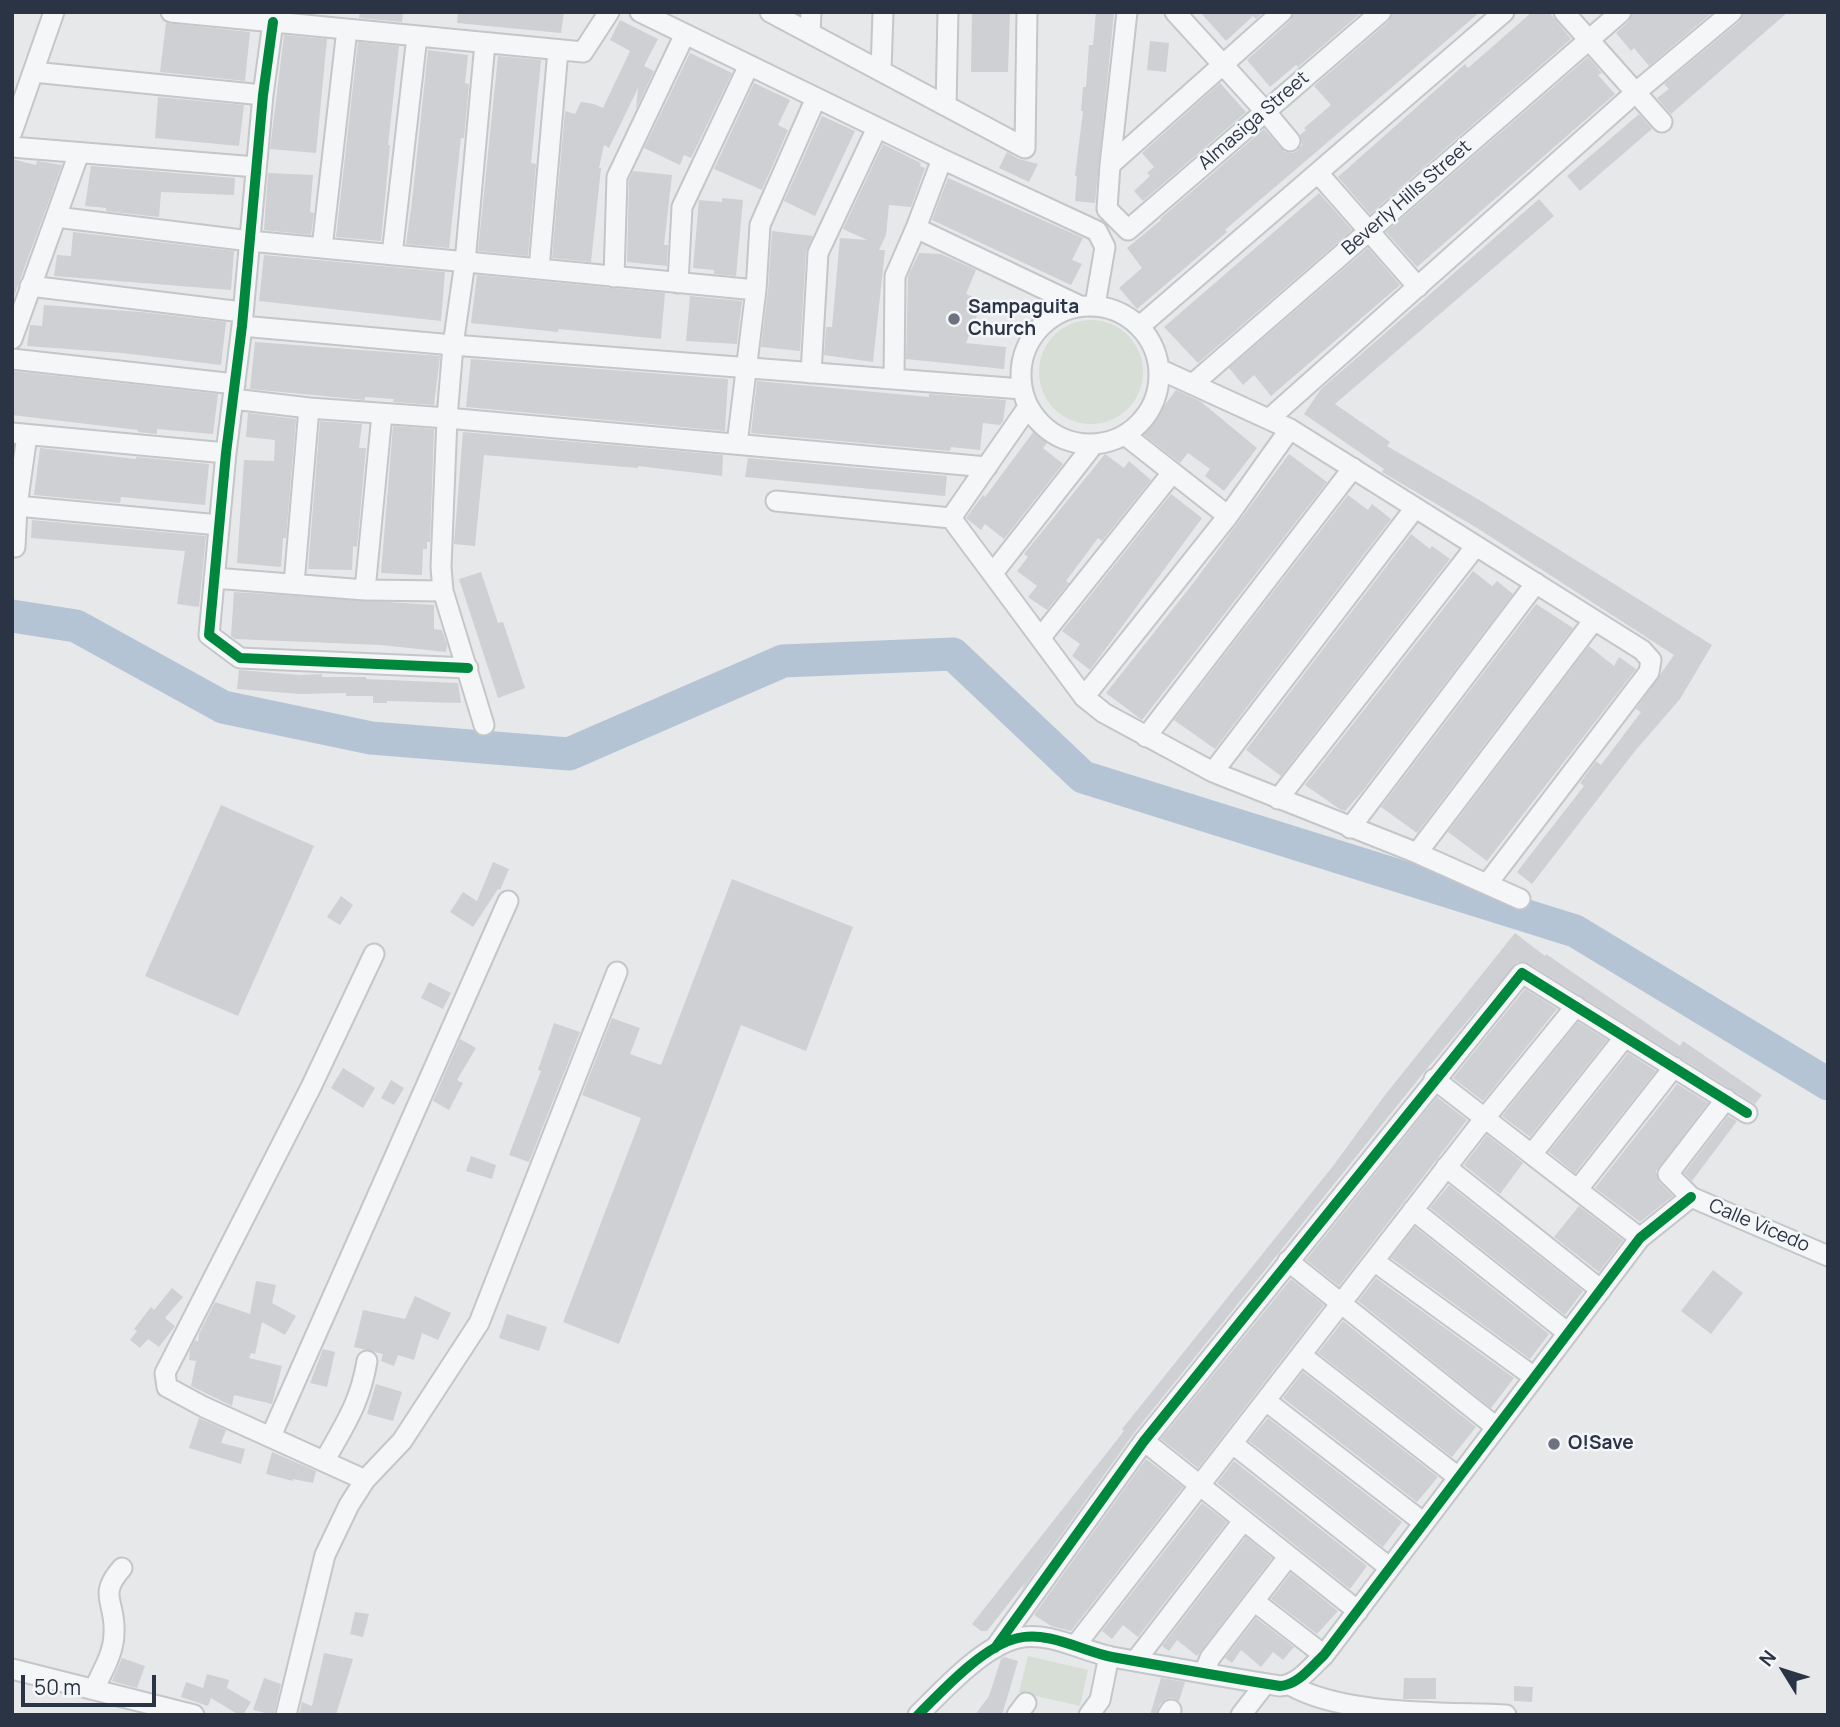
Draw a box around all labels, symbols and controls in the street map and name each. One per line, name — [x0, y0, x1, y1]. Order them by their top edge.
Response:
street label: Almasiga Street — [1194, 67, 1314, 175]
street label: Beverly Hills Street — [1338, 136, 1476, 260]
place label: Sampaguita Church — [968, 297, 1079, 341]
marker: Sampaguita Church — [946, 311, 962, 327]
street label: Calle Vicedo — [1705, 1195, 1813, 1257]
place label: O!Save — [1568, 1433, 1634, 1455]
marker: O!Save — [1546, 1436, 1562, 1452]
north arrow — [1749, 1636, 1819, 1706]
text: N — [1753, 1645, 1782, 1671]
scale bar — [24, 1660, 159, 1704]
text: 50 m — [34, 1673, 81, 1701]

